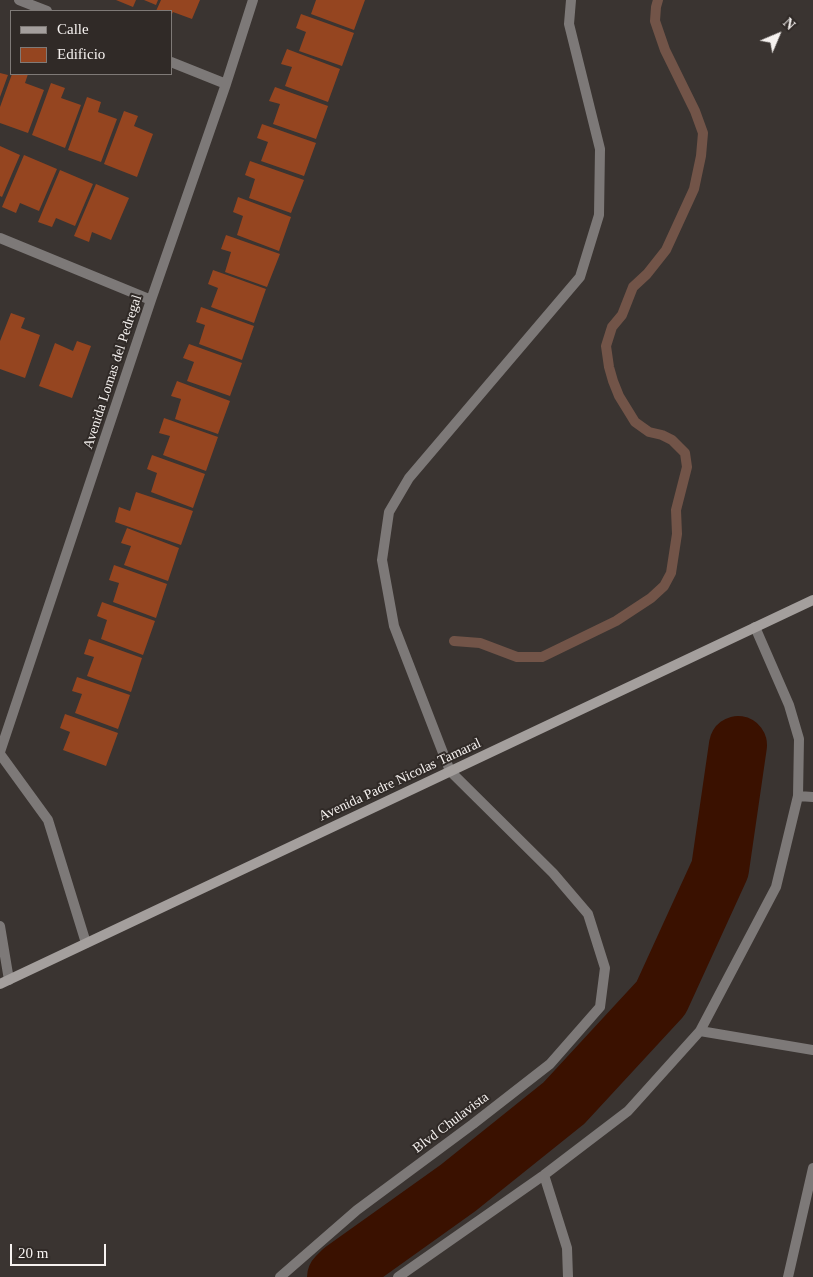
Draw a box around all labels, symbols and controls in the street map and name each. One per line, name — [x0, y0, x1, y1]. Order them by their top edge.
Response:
legend — [10, 10, 172, 75]
north arrow — [753, 10, 803, 60]
text: N — [780, 15, 798, 33]
text: Calle — [57, 21, 89, 37]
text: Edificio — [57, 46, 105, 62]
street label: Avenida Lomas del Pedregal — [80, 293, 146, 451]
street label: Avenida Padre Nicolas Tamaral — [316, 735, 484, 825]
street label: Blvd Chulavista — [410, 1089, 492, 1157]
scale bar — [12, 1234, 109, 1266]
text: 20 m — [18, 1245, 48, 1261]

